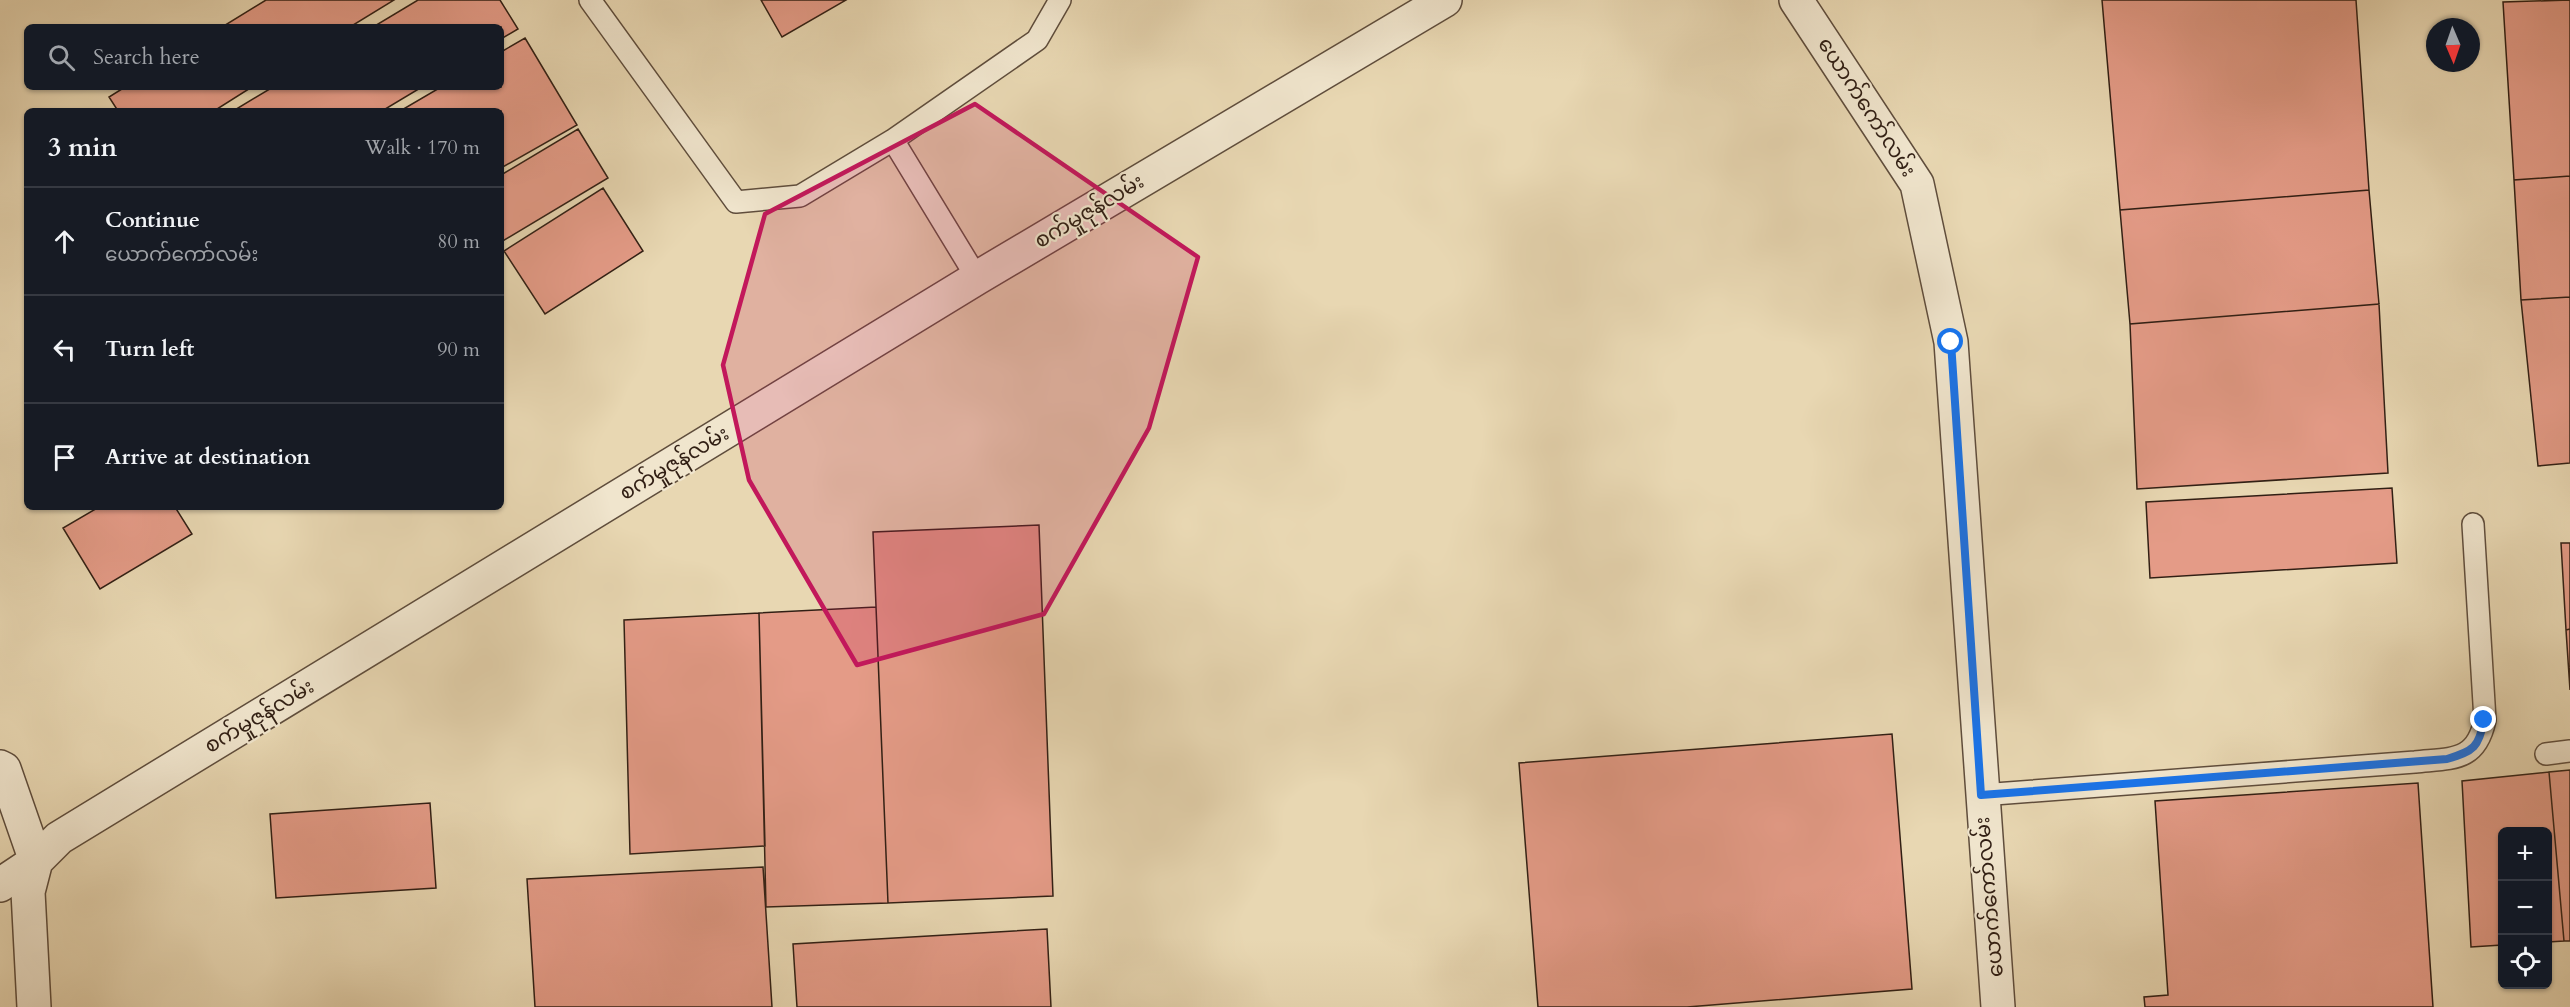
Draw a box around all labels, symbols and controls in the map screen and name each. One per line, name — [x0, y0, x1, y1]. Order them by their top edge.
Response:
north arrow — [2426, 18, 2480, 72]
search box — [24, 24, 504, 90]
street label: ယောက်ကော်လမ်း — [1811, 31, 1924, 183]
icon: search — [45, 41, 78, 74]
text: Search here — [93, 42, 200, 72]
text: 3 min — [48, 130, 117, 165]
text: Walk · 170 m — [365, 134, 480, 161]
street label: စက်မှုဇုန်လမ်း — [1028, 166, 1151, 257]
text: Continue — [105, 205, 200, 235]
icon: ahead — [48, 225, 81, 258]
text: 80 m — [437, 228, 480, 255]
text: ယောက်ကော်လမ်း — [105, 241, 258, 268]
route start — [1937, 328, 1963, 354]
icon: left — [48, 333, 81, 366]
text: Turn left — [105, 334, 194, 364]
text: 90 m — [437, 336, 480, 363]
street label: စက်မှုဇုန်လမ်း — [613, 418, 736, 509]
icon: arrive — [48, 441, 81, 474]
text: Arrive at destination — [105, 442, 310, 472]
street label: စက်မှုဇုန်လမ်း — [198, 671, 321, 762]
route end — [2470, 706, 2496, 732]
street label: ယောက်ကော်လမ်း — [1966, 815, 2011, 979]
map controls — [2498, 827, 2552, 989]
button: + — [2498, 827, 2552, 881]
button: − — [2498, 881, 2552, 935]
button: locate — [2498, 935, 2552, 989]

